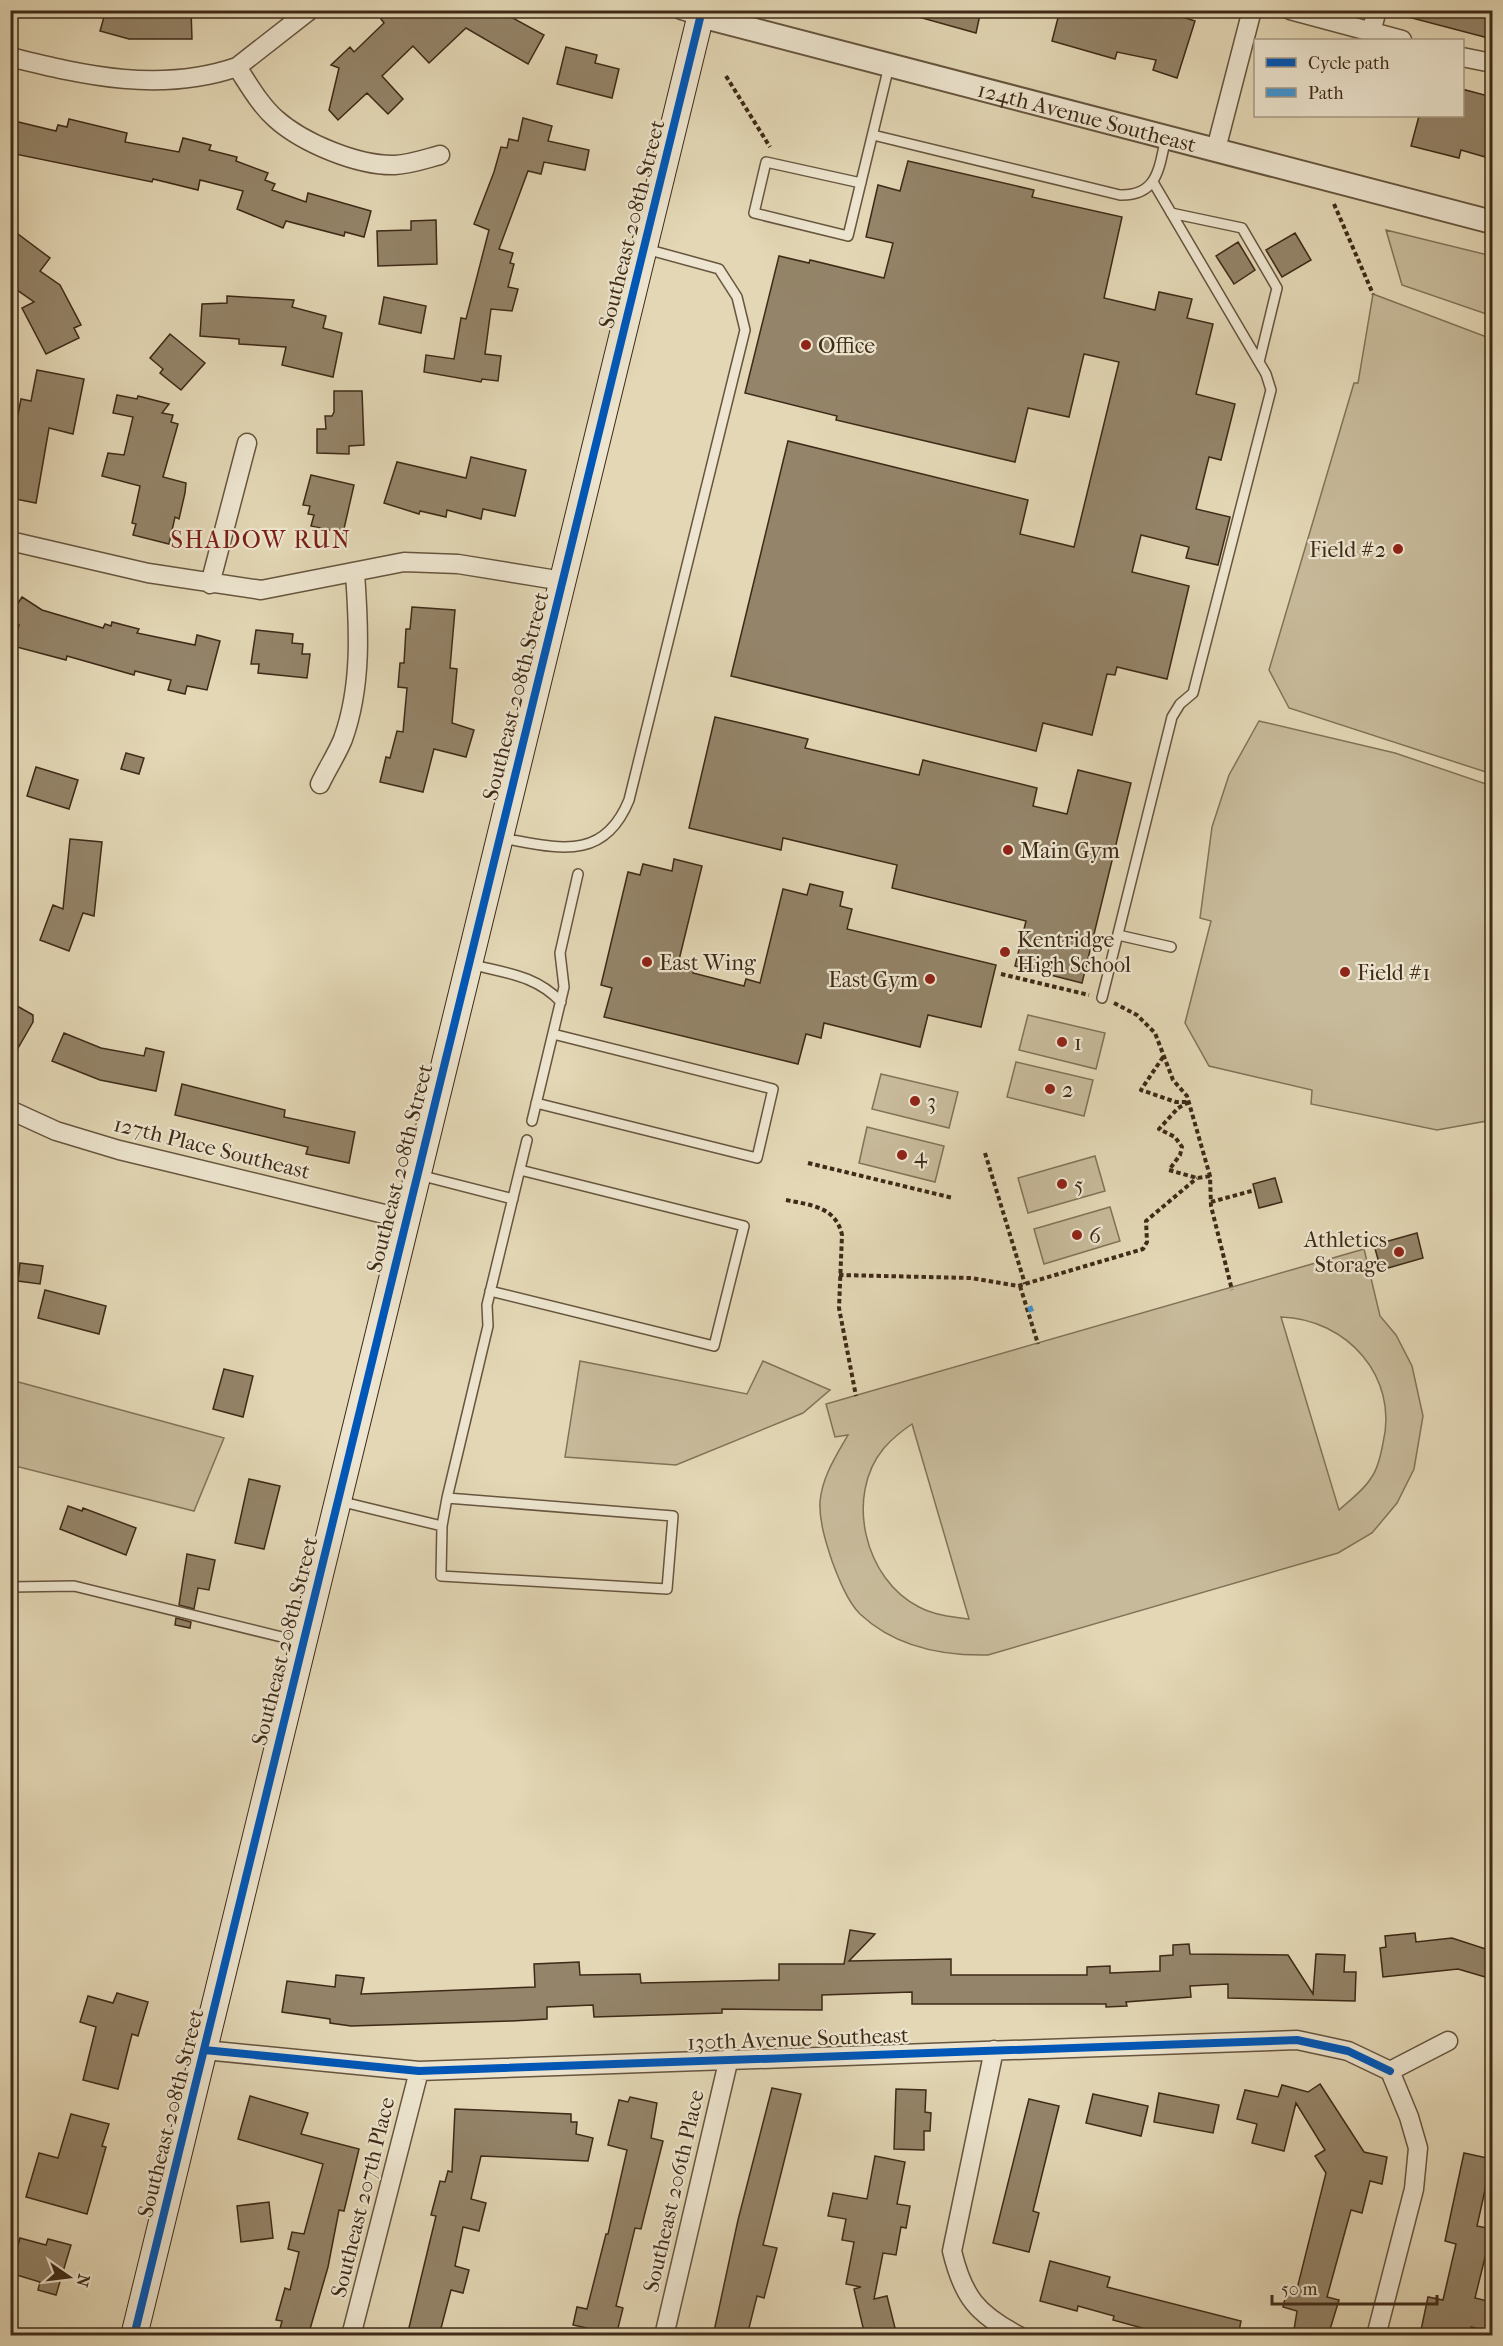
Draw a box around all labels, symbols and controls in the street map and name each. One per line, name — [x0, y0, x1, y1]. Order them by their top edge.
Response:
legend — [1254, 39, 1464, 117]
text: Cycle path — [1308, 53, 1389, 74]
street label: 124th Avenue Southeast — [975, 77, 1199, 158]
text: Path — [1308, 83, 1344, 104]
street label: Southeast 208th Street — [593, 117, 671, 331]
place label: Office — [818, 333, 875, 359]
marker: Office — [799, 338, 813, 352]
district label: SHADOW RUN — [171, 526, 351, 554]
place label: Field #2 — [1309, 537, 1386, 563]
marker: Field #2 — [1391, 542, 1405, 556]
street label: Southeast 208th Street — [477, 589, 555, 803]
place label: Main Gym — [1020, 838, 1120, 864]
marker: Main Gym — [1001, 843, 1015, 857]
place label: Kentridge High School — [1017, 927, 1131, 978]
marker: Kentridge High School — [998, 945, 1012, 959]
place label: East Wing — [659, 950, 756, 976]
marker: East Wing — [640, 955, 654, 969]
place label: Field #1 — [1357, 960, 1430, 986]
marker: Field #1 — [1338, 965, 1352, 979]
place label: East Gym — [828, 967, 919, 993]
marker: East Gym — [923, 972, 937, 986]
place label: 1 — [1074, 1030, 1082, 1056]
marker: 1 — [1055, 1035, 1069, 1049]
street label: Southeast 208th Street — [361, 1061, 439, 1275]
place label: 2 — [1062, 1077, 1073, 1103]
marker: 2 — [1043, 1082, 1057, 1096]
place label: 3 — [927, 1089, 936, 1115]
marker: 3 — [908, 1094, 922, 1108]
street label: 127th Place Southeast — [111, 1111, 313, 1185]
place label: 4 — [914, 1143, 928, 1169]
marker: 4 — [895, 1148, 909, 1162]
place label: 5 — [1074, 1172, 1084, 1198]
marker: 5 — [1055, 1177, 1069, 1191]
place label: 6 — [1089, 1223, 1101, 1249]
place label: Athletics Storage — [1303, 1227, 1387, 1278]
marker: 6 — [1070, 1228, 1084, 1242]
marker: Athletics Storage — [1392, 1245, 1406, 1259]
street label: Southeast 208th Street — [246, 1534, 324, 1748]
street label: Southeast 208th Street — [132, 2006, 210, 2220]
street label: 130th Avenue Southeast — [687, 2022, 909, 2056]
street label: Southeast 206th Place — [638, 2087, 710, 2295]
street label: Southeast 207th Place — [325, 2094, 400, 2300]
north arrow — [39, 2247, 99, 2307]
scale bar — [1272, 2268, 1437, 2306]
text: N — [72, 2272, 94, 2290]
text: 50 m — [1281, 2279, 1318, 2300]

